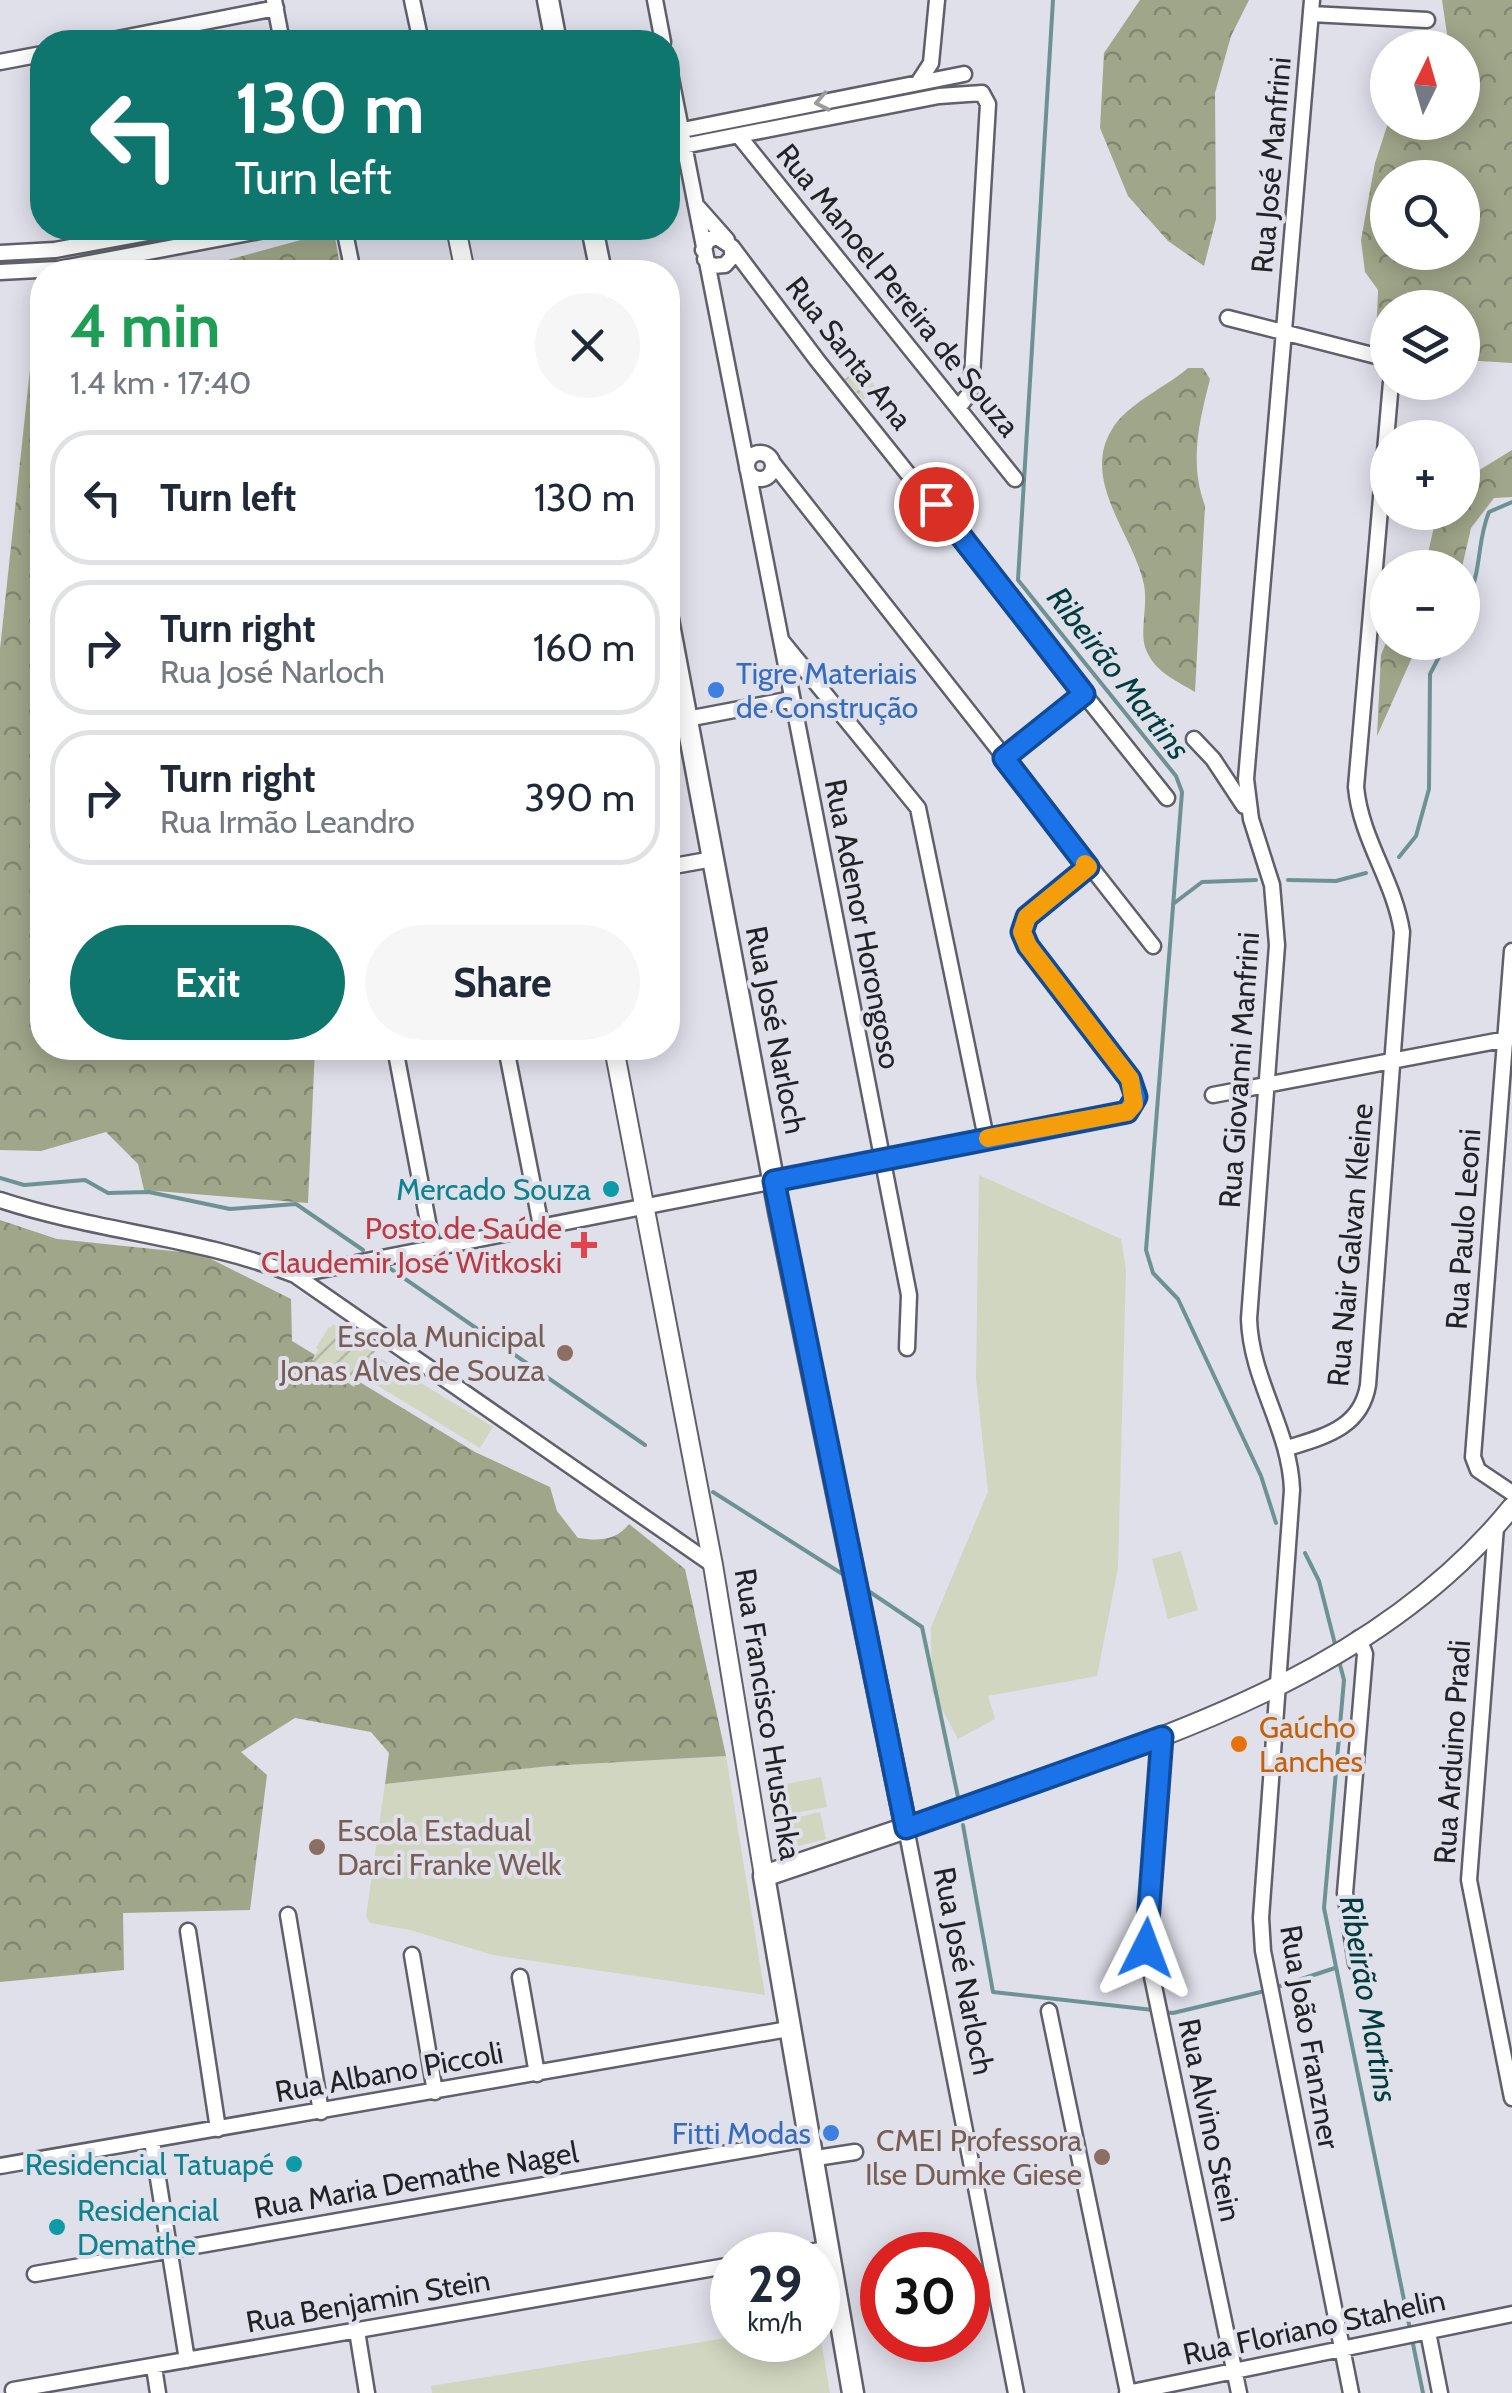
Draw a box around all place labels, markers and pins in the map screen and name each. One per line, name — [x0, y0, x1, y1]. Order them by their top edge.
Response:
pin — [894, 462, 979, 547]
place label: Tigre Materiais de Construção — [736, 655, 918, 726]
marker: Tigre Materiais de Construção — [705, 679, 727, 701]
place label: Mercado Souza — [396, 1171, 592, 1208]
marker: Mercado Souza — [600, 1178, 622, 1200]
place label: Posto de Saúde Claudemir José Witkoski — [261, 1210, 562, 1281]
marker: Posto de Saúde Claudemir José Witkoski — [571, 1232, 597, 1258]
place label: Escola Municipal Jonas Alves de Souza — [279, 1318, 546, 1389]
marker: Escola Municipal Jonas Alves de Souza — [554, 1342, 576, 1364]
place label: Gaúcho Lanches — [1259, 1709, 1363, 1780]
marker: Gaúcho Lanches — [1228, 1733, 1250, 1755]
place label: Escola Estadual Darci Franke Welk — [337, 1812, 562, 1883]
marker: Escola Estadual Darci Franke Welk — [306, 1836, 328, 1858]
place label: Fitti Modas — [672, 2115, 811, 2152]
marker: Fitti Modas — [820, 2122, 842, 2144]
place label: CMEI Professora Ilse Dumke Giese — [865, 2122, 1083, 2193]
place label: Residencial Tatuapé — [25, 2146, 274, 2183]
marker: CMEI Professora Ilse Dumke Giese — [1091, 2146, 1113, 2168]
marker: Residencial Tatuapé — [283, 2153, 305, 2175]
place label: Residencial Demathe — [77, 2192, 219, 2263]
marker: Residencial Demathe — [46, 2216, 68, 2238]

